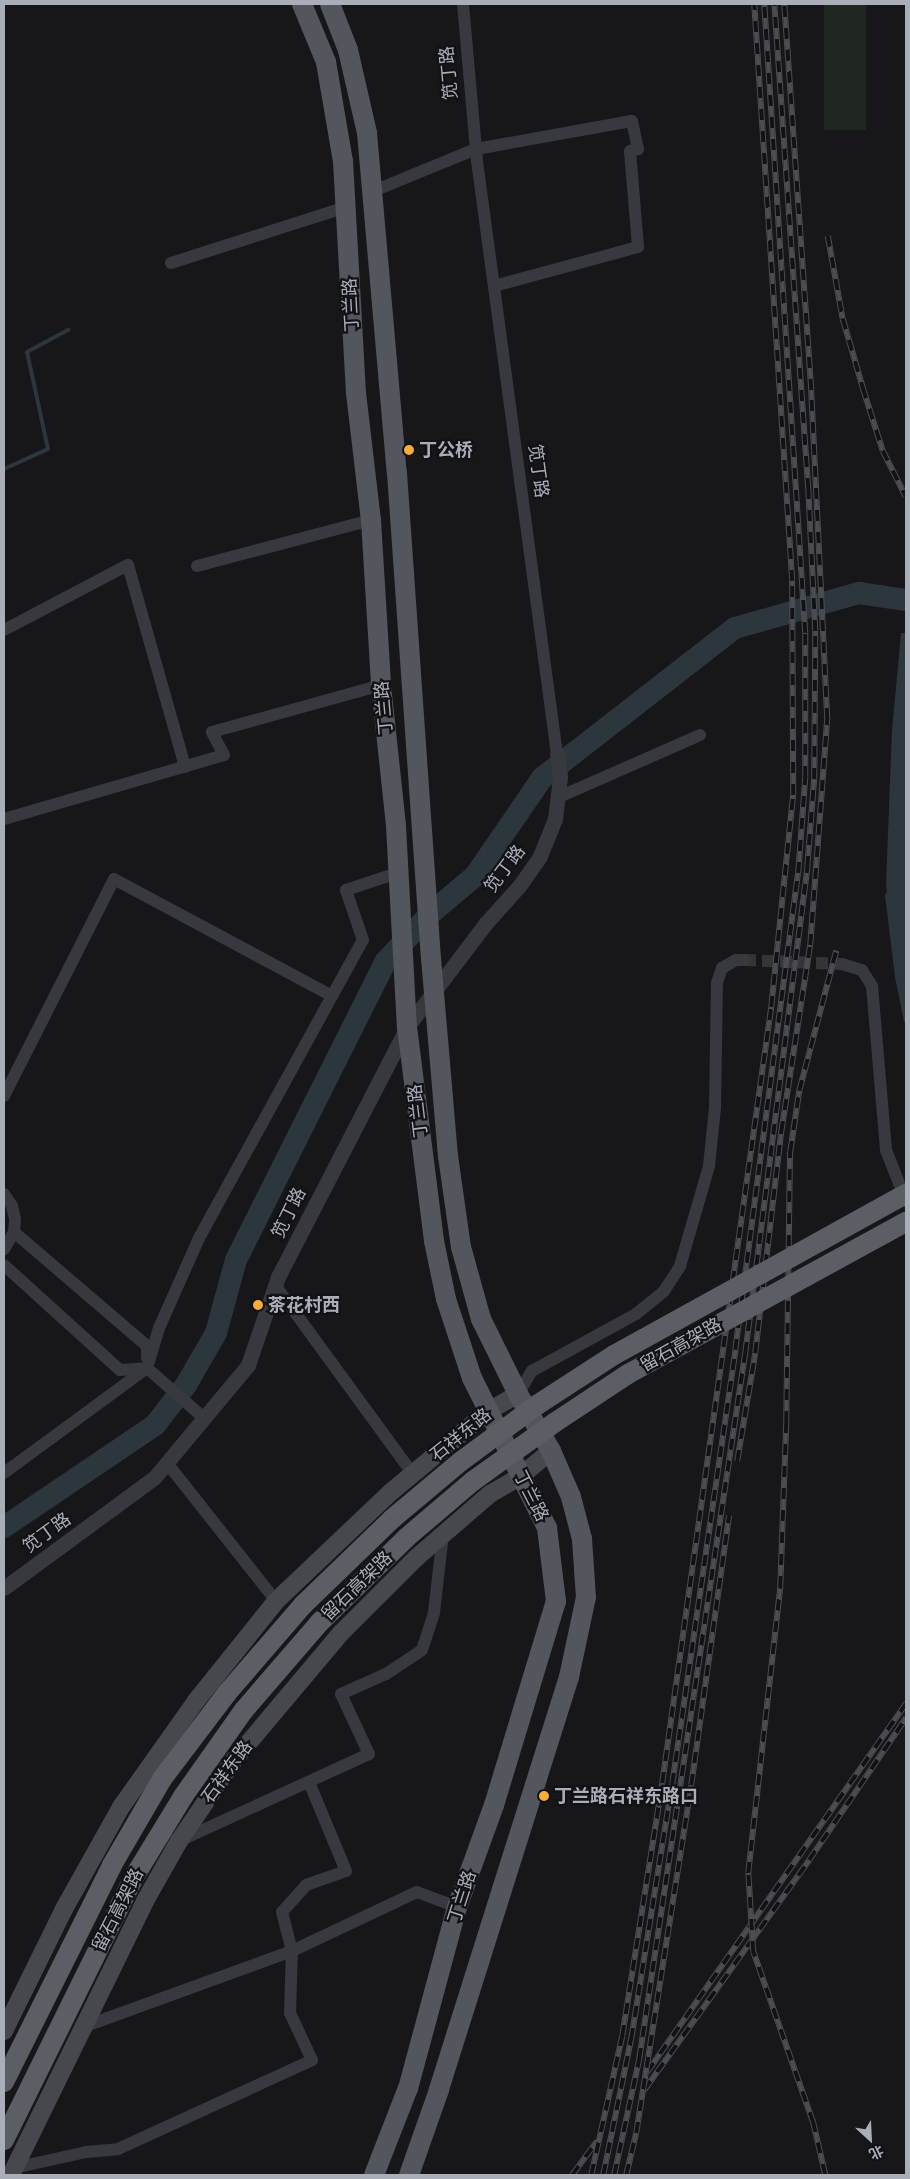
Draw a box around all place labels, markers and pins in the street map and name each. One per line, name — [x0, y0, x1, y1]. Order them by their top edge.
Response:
place label: 丁公桥 — [419, 439, 473, 461]
marker: 丁公桥 — [403, 444, 415, 456]
place label: 茶花村西 — [268, 1294, 340, 1316]
marker: 茶花村西 — [252, 1299, 264, 1311]
place label: 丁兰路石祥东路口 — [554, 1785, 698, 1807]
marker: 丁兰路石祥东路口 — [538, 1790, 550, 1802]

